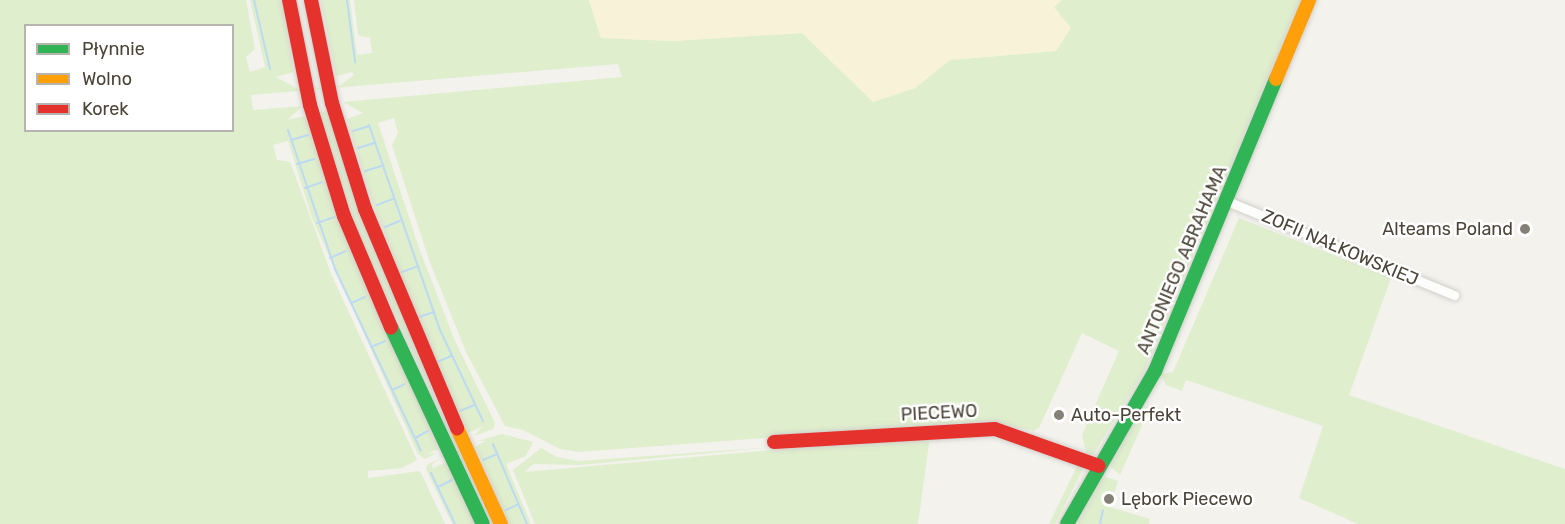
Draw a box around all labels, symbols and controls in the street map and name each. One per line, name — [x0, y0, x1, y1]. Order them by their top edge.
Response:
legend — [24, 24, 234, 132]
text: Płynnie — [82, 38, 145, 60]
text: Wolno — [82, 68, 132, 90]
text: Korek — [82, 98, 129, 120]
street label: ANTONIEGO ABRAHAMA — [1132, 162, 1232, 358]
street label: ZOFII NAŁKOWSKIEJ — [1258, 205, 1422, 291]
place label: Alteams Poland — [1382, 218, 1513, 240]
marker: Alteams Poland — [1518, 222, 1532, 236]
street label: PIECEWO — [900, 400, 978, 426]
place label: Auto-Perfekt — [1071, 404, 1181, 426]
marker: Auto-Perfekt — [1052, 408, 1066, 422]
place label: Lębork Piecewo — [1121, 488, 1253, 510]
marker: Lębork Piecewo — [1102, 492, 1116, 506]

